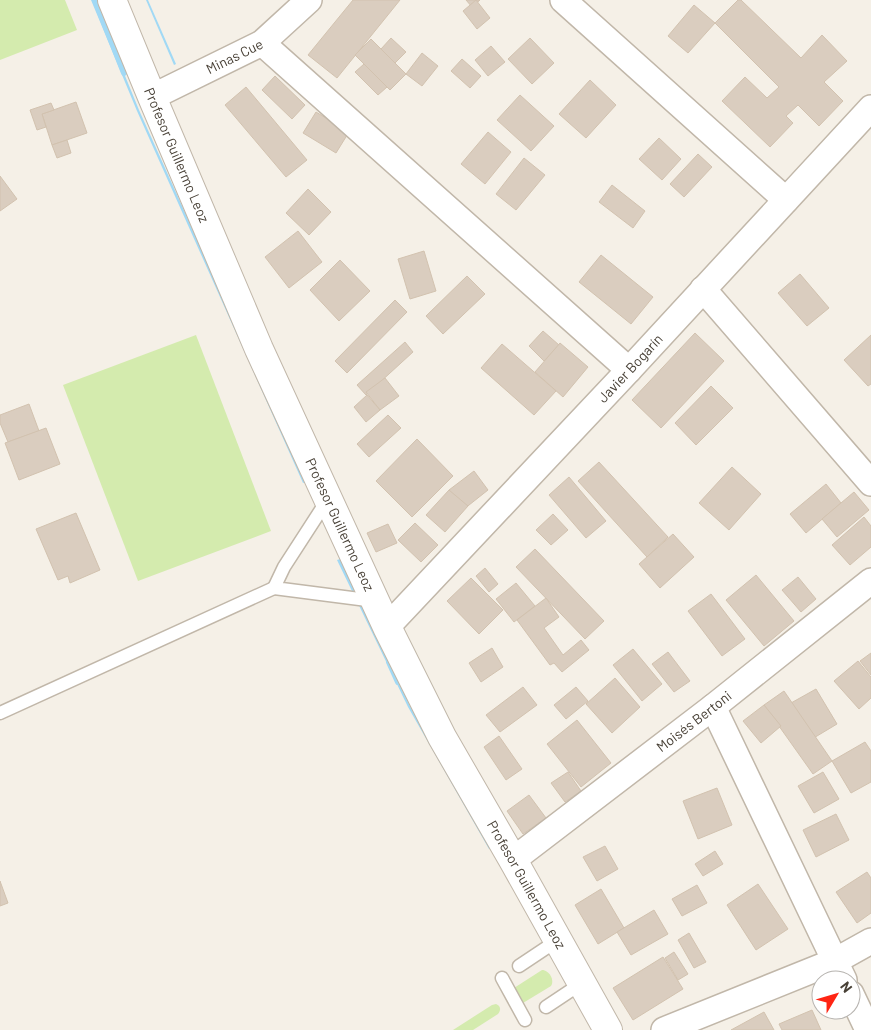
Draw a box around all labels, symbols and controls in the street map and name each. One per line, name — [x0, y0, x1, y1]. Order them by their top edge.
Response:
street label: Minas Cue — [203, 35, 266, 77]
street label: Profesor Guillermo Leoz — [141, 85, 213, 225]
street label: Javier Bogarín — [594, 330, 666, 406]
street label: Profesor Guillermo Leoz — [302, 455, 378, 594]
street label: Moisés Bertoni — [653, 687, 735, 755]
street label: Profesor Guillermo Leoz — [484, 817, 570, 952]
north arrow — [811, 970, 861, 1020]
text: N — [837, 978, 856, 996]

